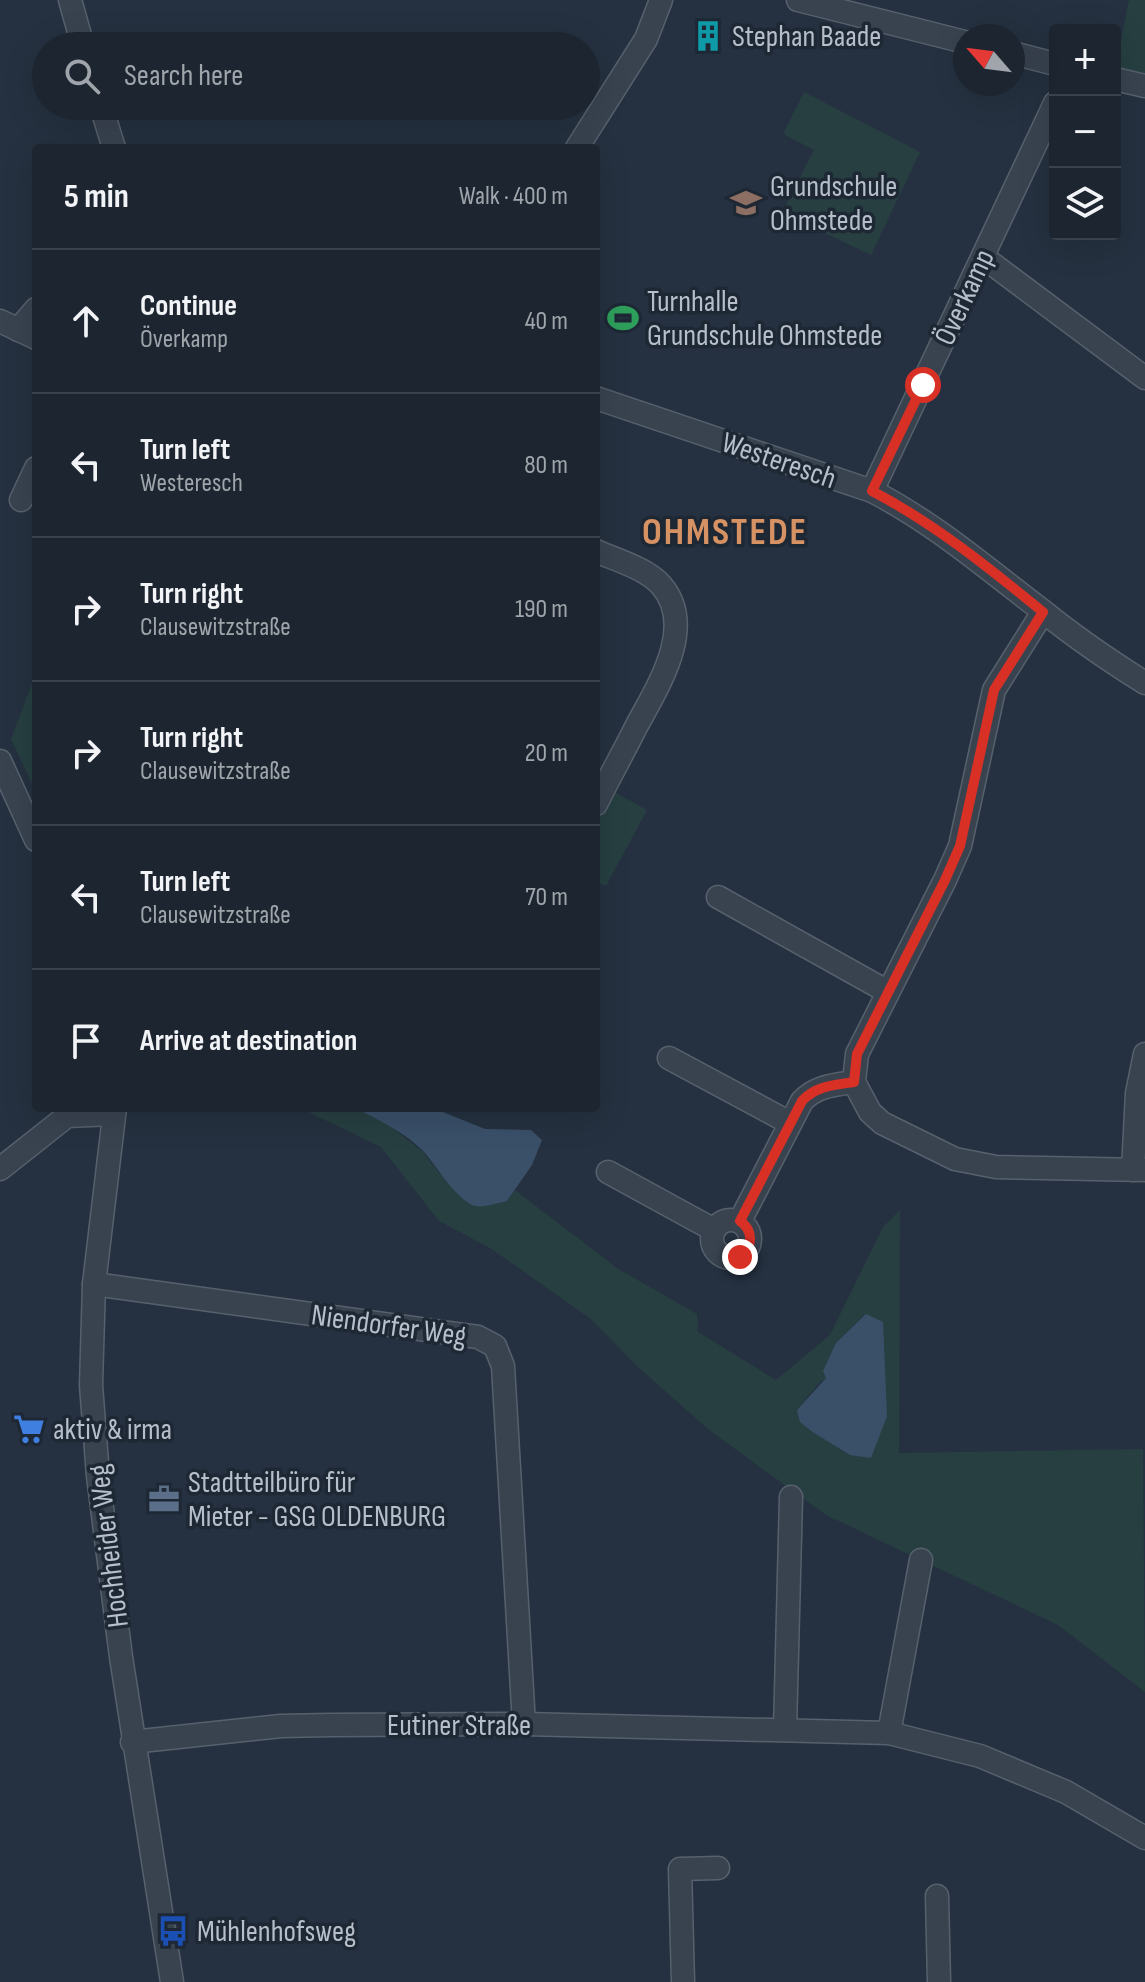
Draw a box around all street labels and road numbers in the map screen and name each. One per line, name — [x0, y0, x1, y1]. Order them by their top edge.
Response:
street label: Överkamp — [927, 244, 1003, 351]
street label: Westeresch — [717, 425, 841, 497]
street label: Niendorfer Weg — [309, 1297, 469, 1355]
street label: Hochheider Weg — [81, 1462, 137, 1629]
street label: Eutiner Straße — [387, 1708, 531, 1744]

